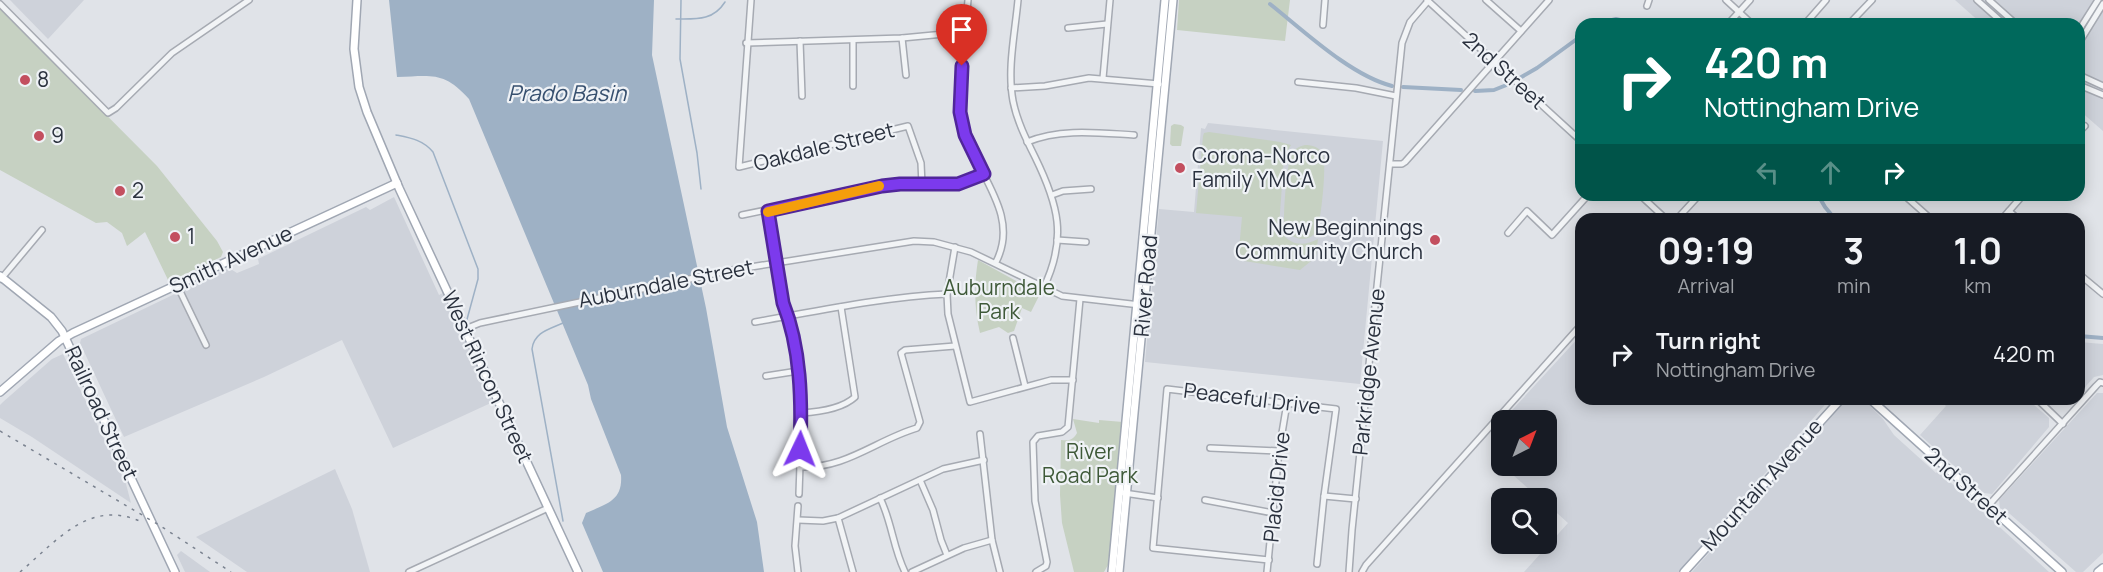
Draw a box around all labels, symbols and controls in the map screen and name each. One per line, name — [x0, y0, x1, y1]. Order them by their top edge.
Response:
pin — [936, 4, 987, 66]
icon: arrive — [945, 13, 978, 46]
street label: 2nd Street — [1457, 25, 1552, 115]
text: 420 m — [1704, 33, 1828, 91]
icon: right — [1605, 42, 1683, 120]
place label: 8 — [37, 65, 49, 93]
marker: 8 — [18, 73, 32, 87]
water label: Prado Basin — [508, 78, 627, 108]
text: Nottingham Drive — [1704, 88, 1919, 125]
street label: Oakdale Street — [750, 115, 897, 177]
place label: 9 — [51, 121, 64, 149]
marker: 9 — [32, 129, 46, 143]
place label: Corona-Norco Family YMCA — [1192, 141, 1330, 193]
icon: left — [1751, 156, 1784, 189]
icon: ahead — [1814, 156, 1847, 189]
icon: right — [1877, 156, 1910, 189]
marker: Corona-Norco Family YMCA — [1173, 161, 1187, 175]
place label: 2 — [132, 176, 144, 204]
marker: 2 — [113, 184, 127, 198]
place label: New Beginnings Community Church — [1235, 213, 1423, 265]
street label: Smith Avenue — [165, 218, 297, 300]
place label: 1 — [187, 222, 195, 250]
text: 09:19 — [1658, 226, 1754, 275]
text: 3 — [1843, 226, 1864, 275]
text: 1.0 — [1953, 226, 2002, 275]
marker: 1 — [168, 230, 182, 244]
marker: New Beginnings Community Church — [1428, 233, 1442, 247]
street label: River Road — [1127, 234, 1163, 338]
street label: Auburndale Street — [576, 252, 756, 314]
text: Arrival — [1677, 272, 1735, 299]
text: min — [1837, 272, 1871, 299]
text: km — [1964, 272, 1991, 299]
park label: Auburndale Park — [943, 273, 1055, 325]
street label: West Rincon Street — [436, 286, 540, 467]
street label: Parkridge Avenue — [1345, 287, 1391, 457]
text: Turn right — [1656, 326, 1761, 356]
icon: right — [1605, 338, 1638, 371]
text: 420 m — [1993, 339, 2055, 369]
street label: Railroad Street — [59, 341, 145, 484]
text: Nottingham Drive — [1656, 356, 1815, 383]
street label: Peaceful Drive — [1182, 376, 1322, 420]
north arrow — [1491, 410, 1557, 476]
map controls — [1491, 410, 1557, 554]
street label: Mountain Avenue — [1694, 412, 1828, 556]
position arrow — [768, 417, 832, 481]
street label: Placid Drive — [1256, 430, 1296, 544]
park label: River Road Park — [1042, 437, 1138, 489]
street label: 2nd Street — [1919, 440, 2014, 530]
button: search — [1491, 488, 1557, 554]

